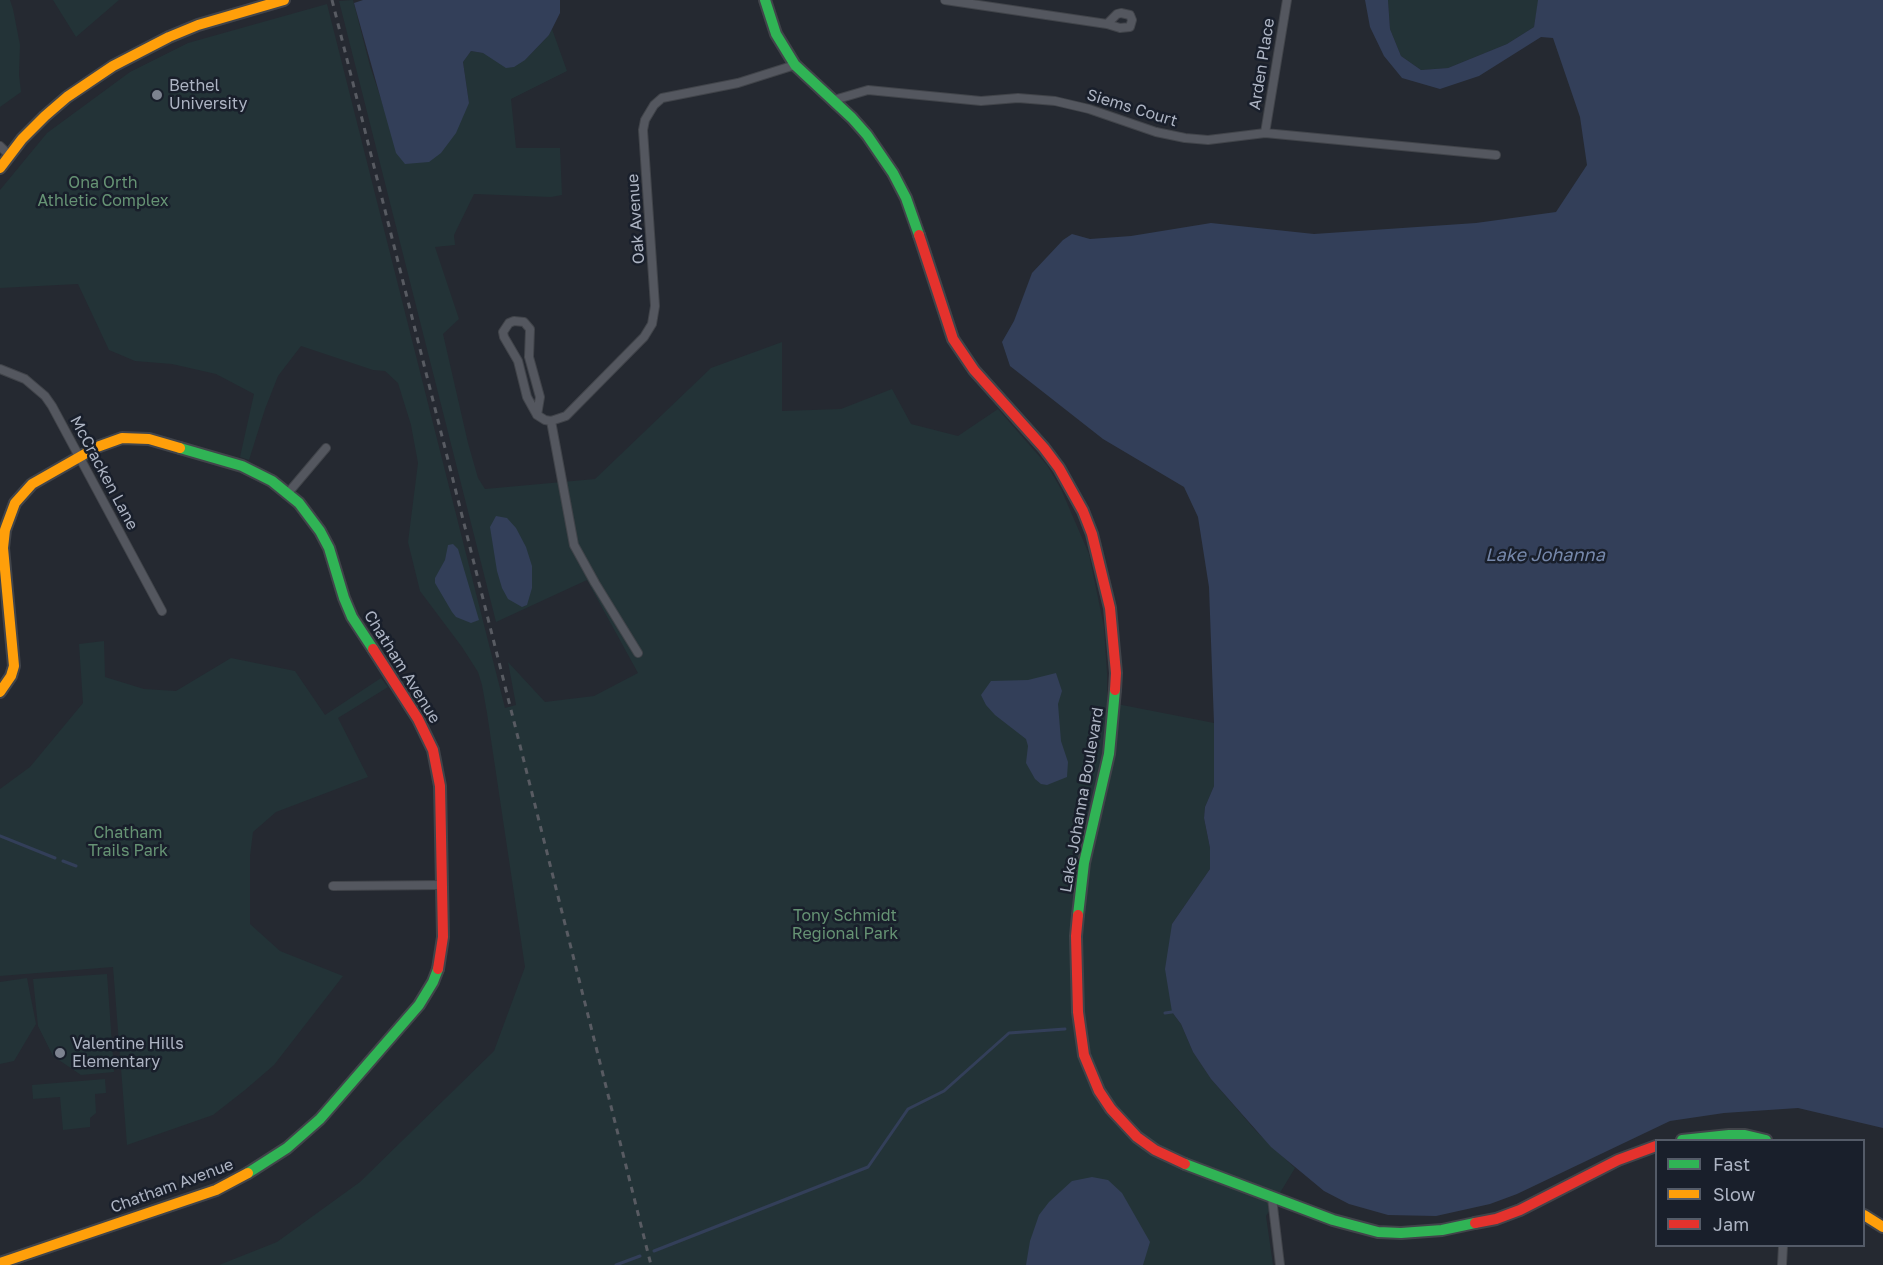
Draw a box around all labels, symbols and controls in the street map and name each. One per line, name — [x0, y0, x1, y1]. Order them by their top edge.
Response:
street label: Arden Place — [1245, 17, 1279, 111]
place label: Bethel University — [169, 76, 247, 114]
street label: Siems Court — [1084, 85, 1180, 131]
marker: Bethel University — [150, 88, 164, 102]
park label: Ona Orth Athletic Complex — [37, 173, 169, 211]
street label: Oak Avenue — [623, 173, 649, 265]
street label: McCracken Lane — [66, 413, 142, 533]
water label: Lake Johanna — [1485, 544, 1605, 566]
street label: Chatham Avenue — [360, 607, 444, 727]
street label: Lake Johanna Boulevard — [1056, 706, 1108, 894]
park label: Chatham Trails Park — [88, 823, 168, 861]
park label: Tony Schmidt Regional Park — [792, 906, 898, 944]
place label: Valentine Hills Elementary — [72, 1034, 184, 1072]
marker: Valentine Hills Elementary — [53, 1046, 67, 1060]
legend — [1655, 1139, 1865, 1247]
text: Fast — [1713, 1153, 1750, 1175]
street label: Chatham Avenue — [108, 1155, 236, 1217]
text: Slow — [1713, 1183, 1755, 1205]
text: Jam — [1713, 1213, 1749, 1235]

